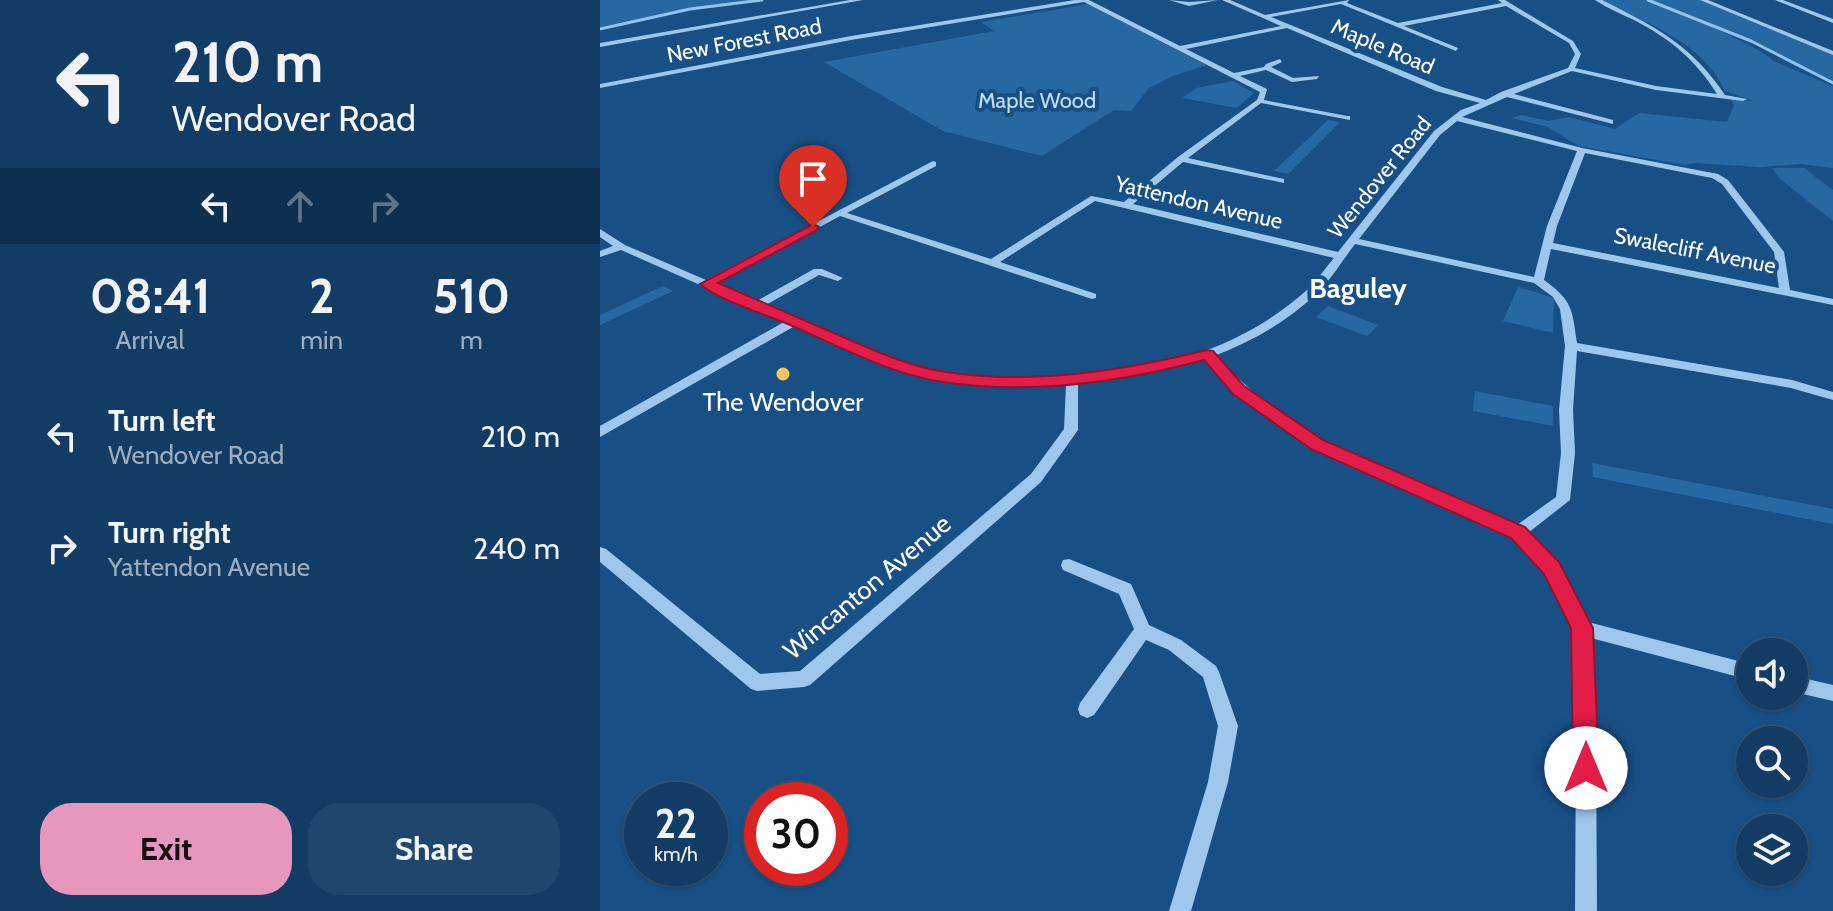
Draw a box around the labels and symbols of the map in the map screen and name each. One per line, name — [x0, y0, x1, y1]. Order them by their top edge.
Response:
street label: New Forest Road — [664, 12, 824, 69]
street label: Maple Road — [1327, 13, 1439, 80]
park label: Maple Wood — [978, 87, 1096, 114]
street label: Wendover Road — [1322, 111, 1437, 244]
pin — [779, 145, 847, 227]
street label: Yattendon Avenue — [1112, 170, 1285, 235]
street label: Swalecliff Avenue — [1612, 222, 1778, 279]
district label: Baguley — [1309, 271, 1407, 305]
marker: The Wendover — [774, 365, 792, 383]
place label: The Wendover — [703, 386, 864, 418]
street label: Wincanton Avenue — [777, 508, 957, 666]
position arrow — [1544, 726, 1628, 810]
speed limit sign: 30 — [744, 782, 848, 886]

